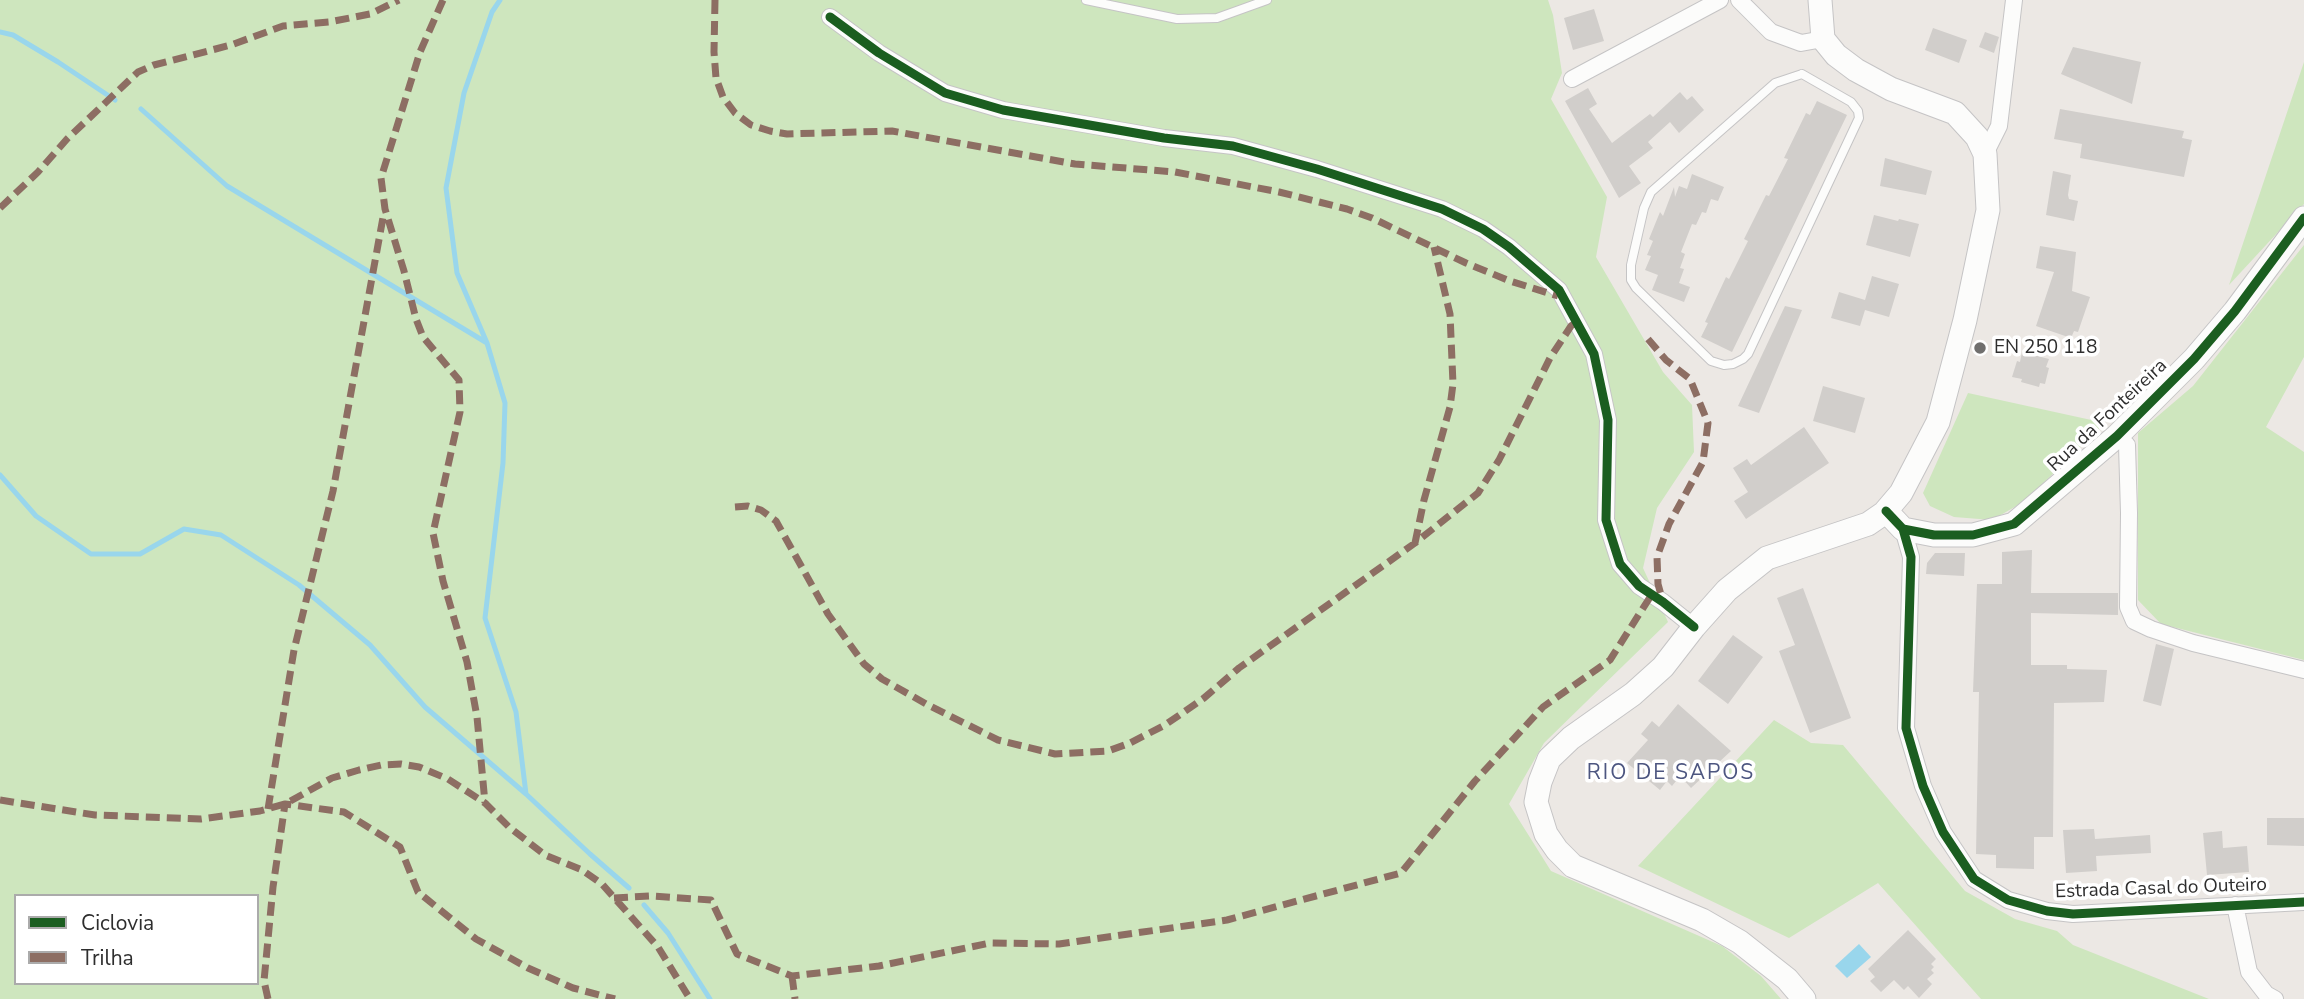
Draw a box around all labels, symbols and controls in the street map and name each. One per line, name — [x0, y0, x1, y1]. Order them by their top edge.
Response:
place label: EN 250 118 — [1994, 337, 2097, 359]
marker: EN 250 118 — [1972, 340, 1988, 356]
street label: Rua da Fonteireira — [2044, 355, 2172, 477]
district label: RIO DE SAPOS — [1588, 761, 1754, 787]
street label: Estrada Casal do Outeiro — [2055, 874, 2267, 904]
legend — [14, 894, 259, 985]
text: Ciclovia — [81, 909, 154, 937]
text: Trilha — [81, 944, 134, 972]

